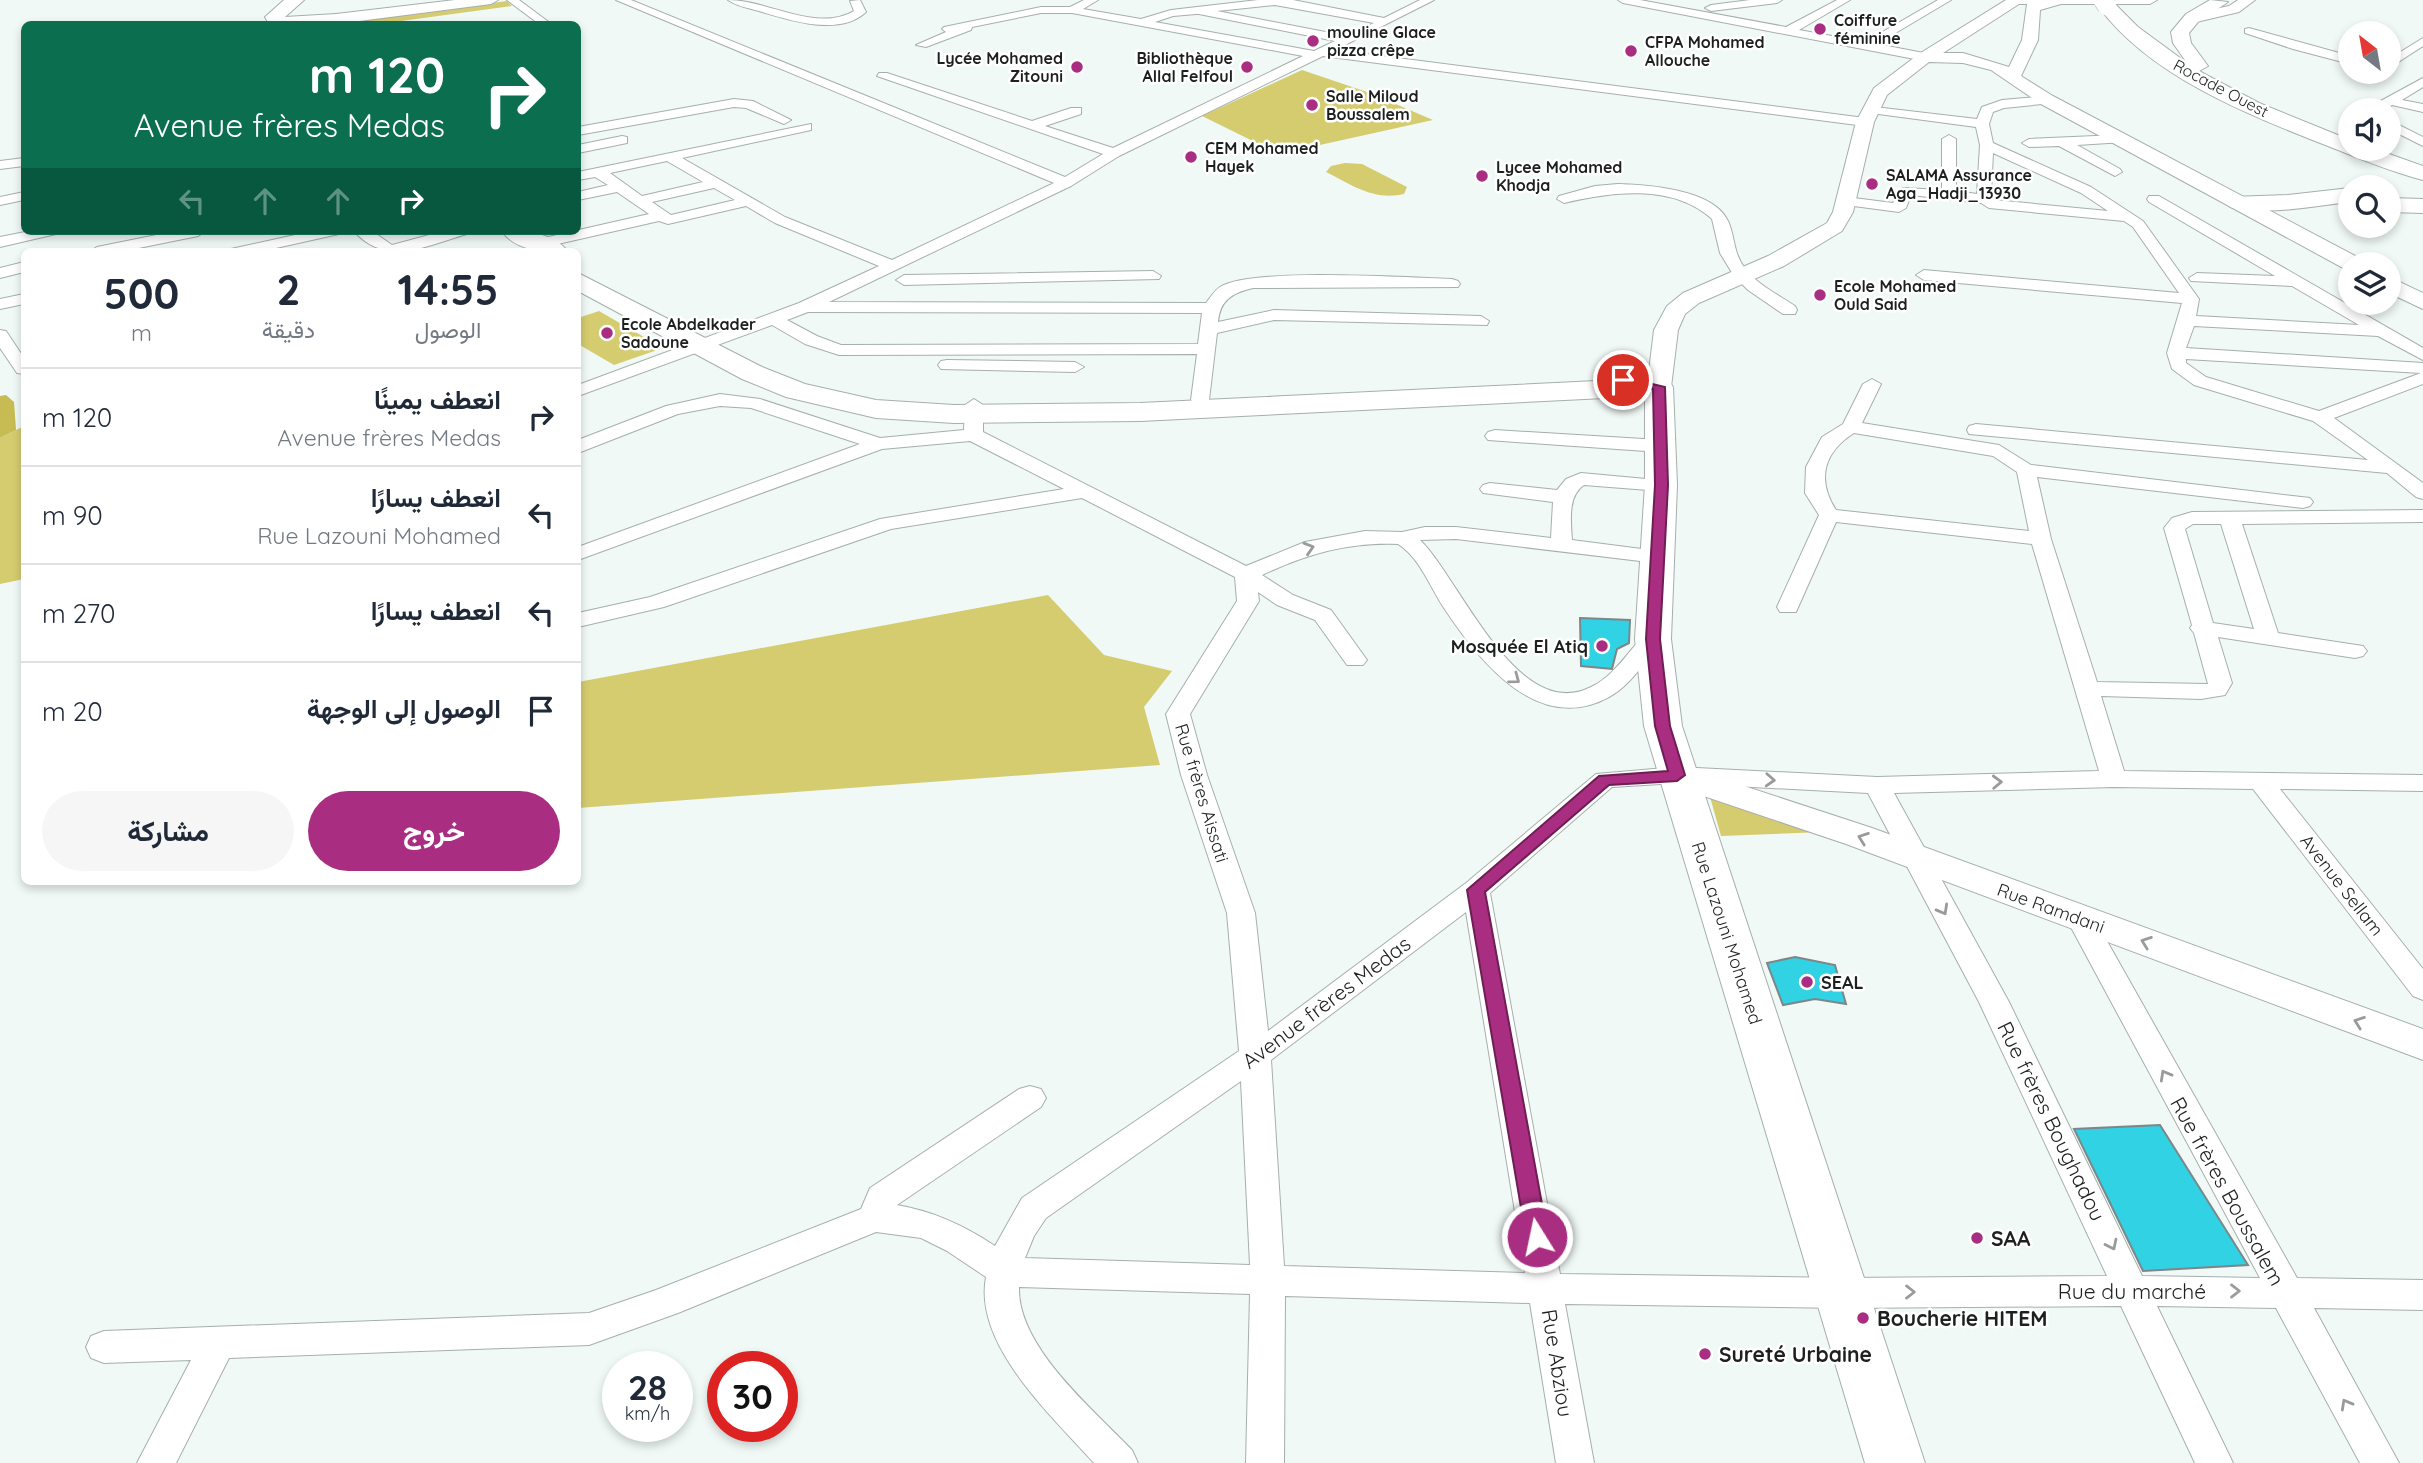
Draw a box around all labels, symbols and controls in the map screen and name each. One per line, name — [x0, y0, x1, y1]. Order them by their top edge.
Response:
place label: Coiffure féminine — [1834, 10, 1901, 48]
marker: Coiffure féminine — [1812, 21, 1828, 37]
north arrow — [2338, 21, 2401, 84]
map controls — [2338, 21, 2401, 315]
place label: mouline Glace pizza crêpe — [1327, 22, 1436, 60]
place label: CFPA Mohamed Allouche — [1645, 32, 1765, 70]
marker: mouline Glace pizza crêpe — [1305, 33, 1321, 49]
marker: CFPA Mohamed Allouche — [1623, 43, 1639, 59]
text: 120 m — [309, 44, 445, 105]
place label: Lycée Mohamed Zitouni — [937, 48, 1063, 86]
place label: Bibliothèque Allal Felfoul — [1136, 48, 1233, 86]
icon: right — [469, 49, 560, 140]
street label: Rocade Ouest — [2170, 55, 2272, 121]
marker: Lycée Mohamed Zitouni — [1069, 59, 1085, 75]
marker: Bibliothèque Allal Felfoul — [1239, 59, 1255, 75]
place label: Salle Miloud Boussalem — [1326, 86, 1418, 124]
marker: Salle Miloud Boussalem — [1304, 97, 1320, 113]
button: sound — [2338, 98, 2401, 161]
text: Avenue frères Medas — [134, 105, 445, 145]
place label: CEM Mohamed Hayek — [1205, 138, 1319, 176]
marker: CEM Mohamed Hayek — [1183, 149, 1199, 165]
place label: Lycee Mohamed Khodja — [1496, 157, 1622, 195]
place label: SALAMA Assurance Aga_Hadji_13930 — [1886, 165, 2032, 203]
marker: Lycee Mohamed Khodja — [1474, 168, 1490, 184]
button: search — [2338, 175, 2401, 238]
marker: SALAMA Assurance Aga_Hadji_13930 — [1864, 176, 1880, 192]
icon: left — [173, 182, 211, 220]
icon: ahead — [246, 182, 284, 220]
icon: ahead — [319, 182, 357, 220]
icon: right — [392, 182, 430, 220]
button: layers — [2338, 252, 2401, 315]
text: 2 — [277, 263, 300, 316]
text: 14:55 — [398, 263, 498, 316]
text: 500 — [104, 267, 179, 320]
place label: Ecole Mohamed Ould Said — [1834, 276, 1956, 314]
marker: Ecole Mohamed Ould Said — [1812, 287, 1828, 303]
place label: Ecole Abdelkader Sadoune — [621, 314, 756, 352]
text: دقيقة — [262, 315, 315, 344]
text: الوصول — [415, 315, 481, 344]
text: m — [131, 318, 152, 347]
marker: Ecole Abdelkader Sadoune — [599, 325, 615, 341]
pin — [1593, 350, 1653, 410]
icon: arrive — [1604, 361, 1642, 399]
text: انعطف يمينًا — [374, 383, 501, 416]
icon: right — [522, 398, 560, 436]
text: 120 m — [42, 401, 112, 434]
text: Avenue frères Medas — [277, 423, 501, 452]
text: انعطف يسارًا — [371, 481, 501, 514]
icon: left — [522, 496, 560, 534]
text: 90 m — [42, 499, 103, 532]
text: Rue Lazouni Mohamed — [257, 521, 501, 550]
one-way arrow — [1303, 541, 1315, 556]
text: انعطف يسارًا — [371, 594, 501, 627]
icon: left — [522, 594, 560, 632]
text: 270 m — [42, 597, 116, 630]
place label: Mosquée El Atiq — [1451, 635, 1588, 658]
marker: Mosquée El Atiq — [1594, 638, 1610, 654]
one-way arrow — [1507, 670, 1519, 683]
text: الوصول إلى الوجهة — [307, 692, 501, 725]
icon: arrive — [522, 692, 560, 730]
text: 20 m — [42, 695, 103, 728]
street label: Rue frères Aissati — [1170, 721, 1234, 865]
one-way arrow — [1765, 772, 1776, 787]
one-way arrow — [1992, 774, 2003, 789]
button: مشاركة — [42, 791, 294, 871]
button: خروج — [308, 791, 560, 871]
street label: Avenue Sellam — [2295, 830, 2389, 940]
one-way arrow — [1858, 832, 1870, 846]
street label: Rue Lazouni Mohamed — [1687, 839, 1767, 1027]
street label: Rue Ramdani — [1994, 878, 2108, 938]
one-way arrow — [1935, 903, 1948, 916]
street label: Avenue frères Medas — [1237, 930, 1415, 1074]
one-way arrow — [2140, 937, 2152, 951]
place label: SEAL — [1821, 971, 1864, 994]
marker: SEAL — [1799, 974, 1815, 990]
one-way arrow — [2354, 1016, 2366, 1030]
street label: Rue frères Boughadou — [1992, 1017, 2112, 1225]
one-way arrow — [2160, 1070, 2174, 1083]
street label: Rue frères Boussalem — [2165, 1092, 2291, 1290]
position arrow — [1500, 1200, 1574, 1274]
place label: SAA — [1991, 1225, 2031, 1251]
marker: SAA — [1969, 1230, 1985, 1246]
one-way arrow — [2103, 1238, 2117, 1250]
street label: Rue du marché — [2058, 1278, 2206, 1304]
one-way arrow — [1905, 1284, 1916, 1300]
one-way arrow — [2230, 1284, 2241, 1299]
place label: Boucherie HITEM — [1877, 1305, 2047, 1331]
street label: Rue Abziou — [1537, 1307, 1579, 1419]
marker: Boucherie HITEM — [1855, 1310, 1871, 1326]
place label: Sureté Urbaine — [1719, 1341, 1872, 1367]
marker: Sureté Urbaine — [1697, 1346, 1713, 1362]
speed limit sign: 30 — [707, 1351, 798, 1442]
text: 28 — [628, 1365, 667, 1409]
one-way arrow — [2341, 1398, 2354, 1411]
text: km/h — [625, 1402, 670, 1425]

